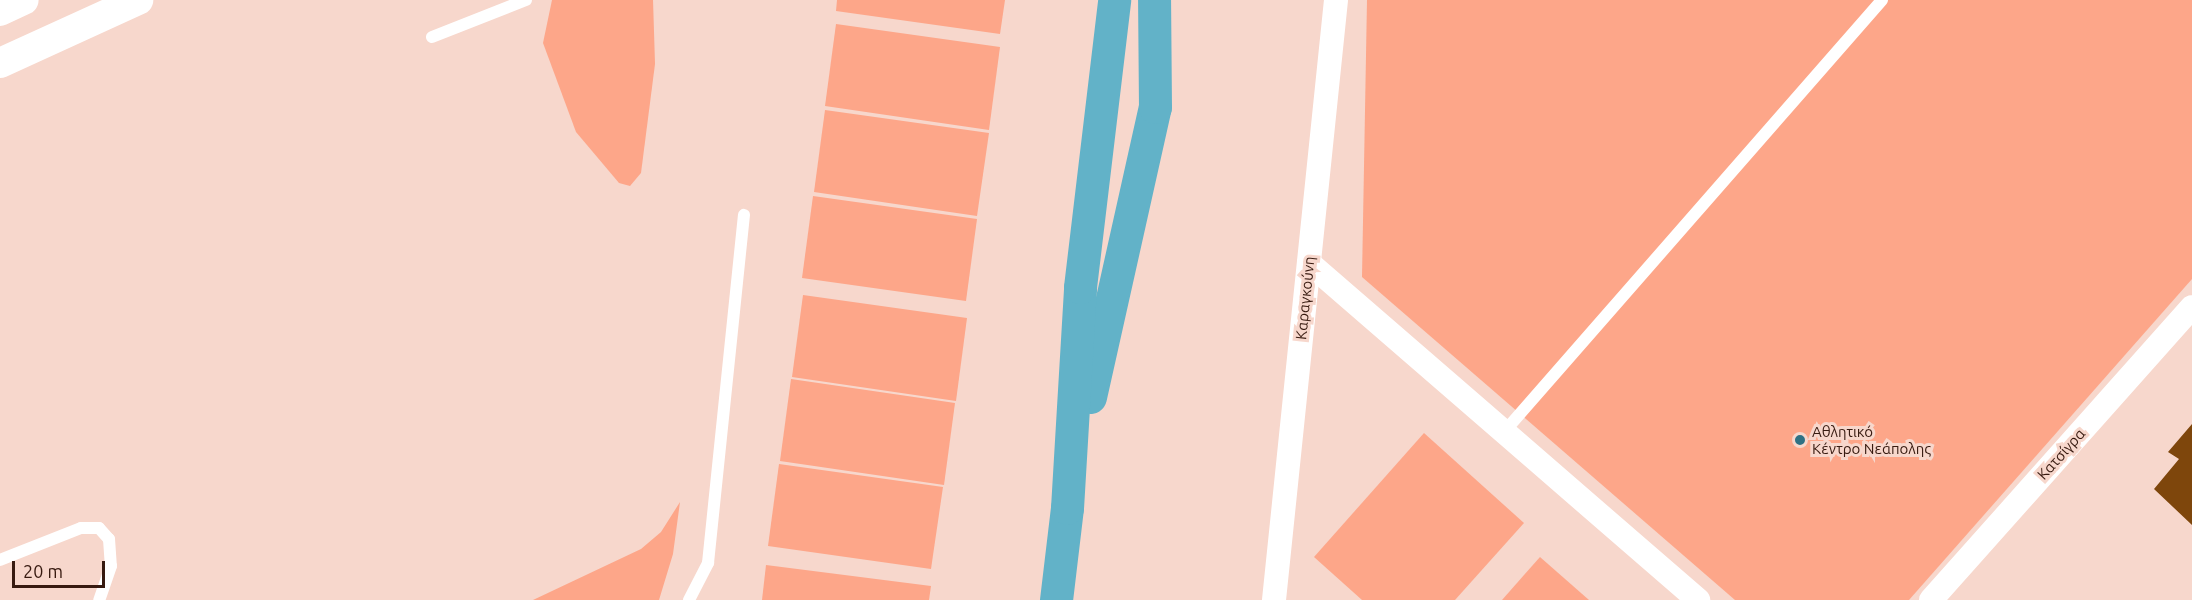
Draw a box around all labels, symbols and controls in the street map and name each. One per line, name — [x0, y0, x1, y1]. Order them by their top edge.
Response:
street label: Καραγκούνη — [1292, 255, 1318, 341]
place label: Αθλητικό Κέντρο Νεάπολης — [1812, 422, 1931, 457]
street label: Κατσίγρα — [2033, 425, 2089, 483]
marker: Αθλητικό Κέντρο Νεάπολης — [1793, 433, 1807, 447]
scale bar — [15, 549, 108, 587]
text: 20 m — [23, 561, 63, 581]

